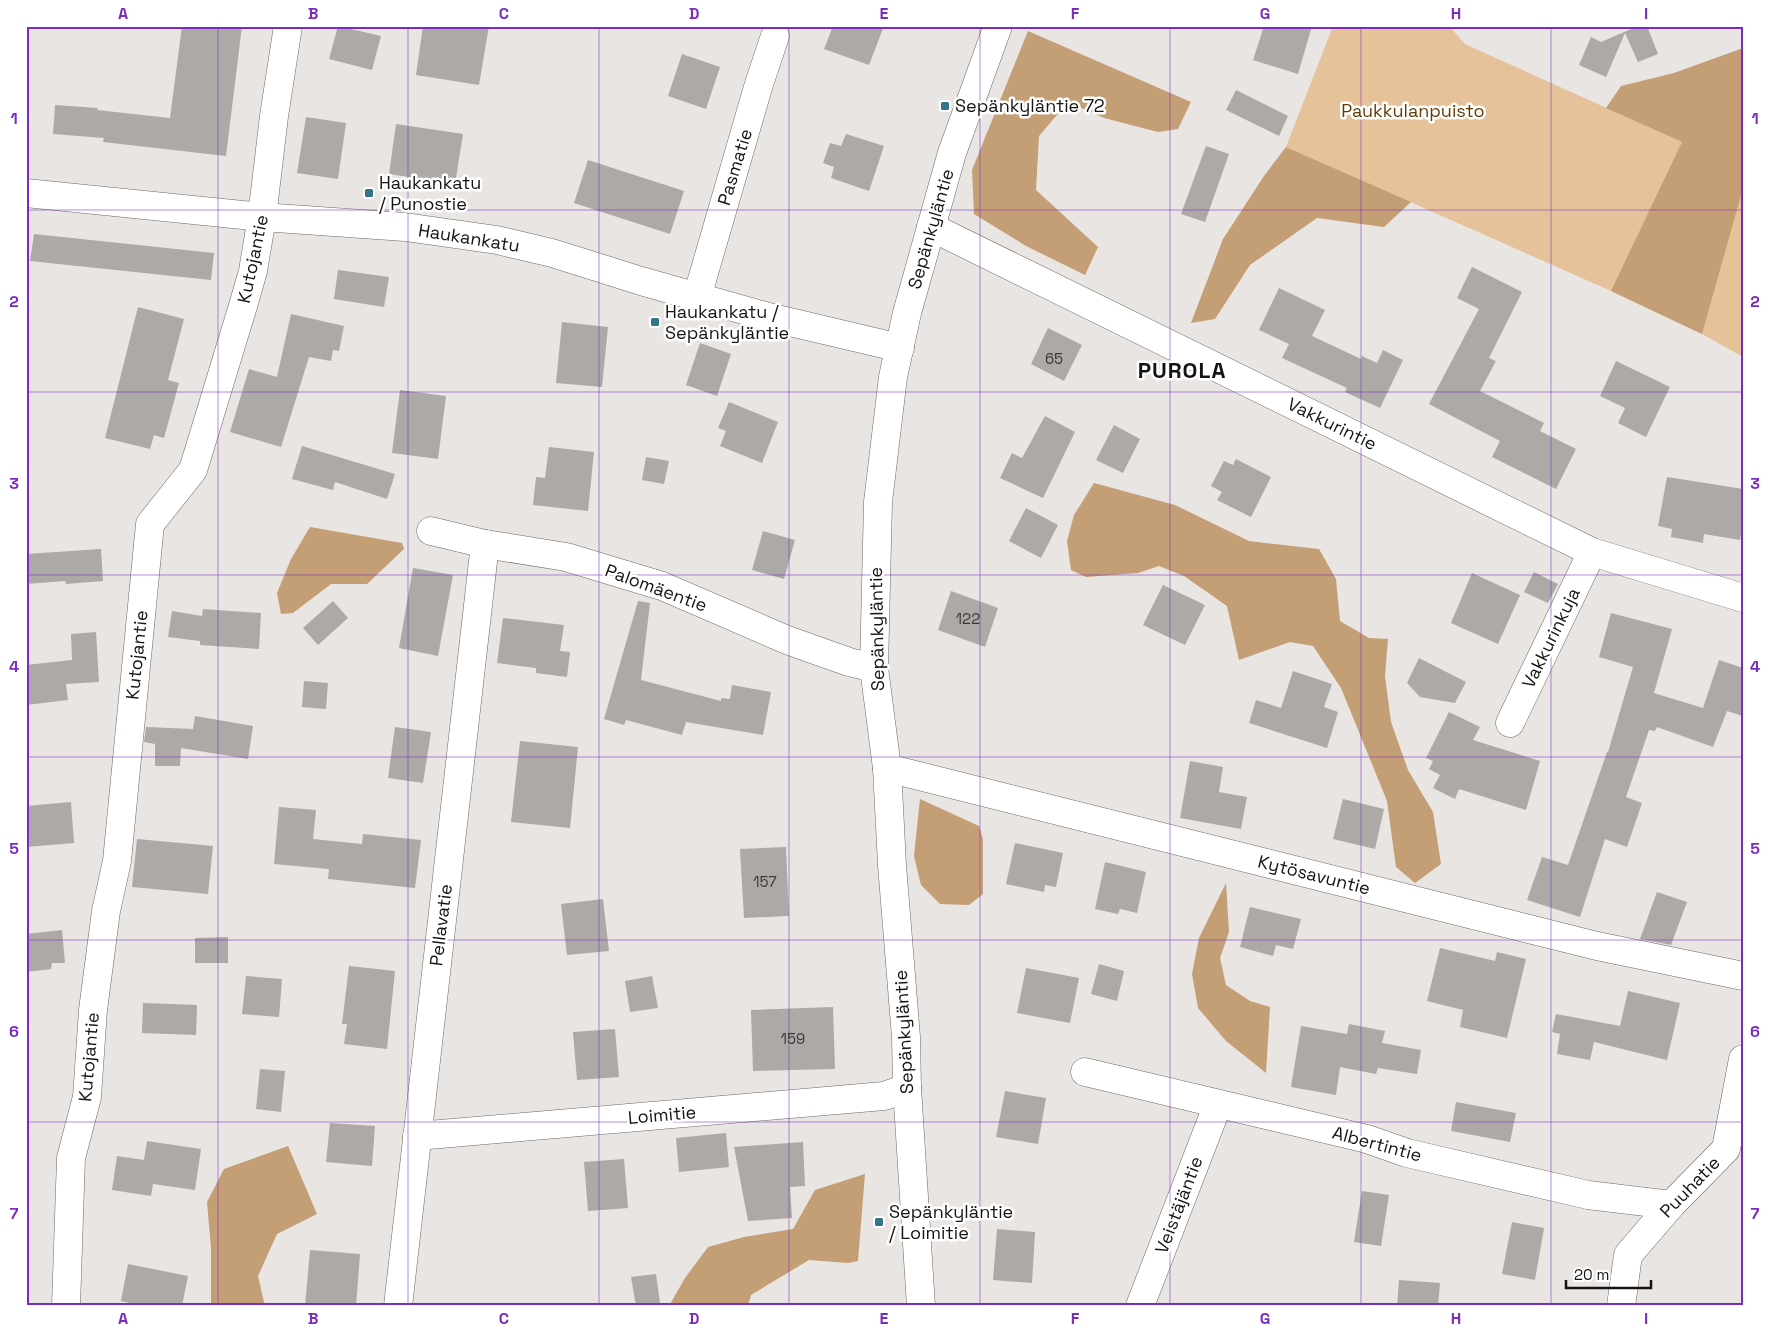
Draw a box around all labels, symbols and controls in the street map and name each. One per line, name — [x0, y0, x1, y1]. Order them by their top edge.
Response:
text: A — [118, 3, 128, 24]
text: B — [308, 3, 318, 24]
text: C — [499, 3, 509, 24]
text: D — [689, 3, 699, 24]
text: E — [880, 3, 889, 24]
text: F — [1071, 3, 1080, 24]
text: G — [1260, 3, 1270, 24]
text: H — [1451, 3, 1461, 24]
text: I — [1644, 3, 1648, 24]
place label: Sepänkyläntie 72 — [955, 94, 1105, 117]
park label: Paukkulanpuisto — [1341, 99, 1485, 122]
marker: Sepänkyläntie 72 — [939, 100, 951, 112]
text: 1 — [10, 108, 18, 129]
text: 1 — [1751, 108, 1759, 129]
street label: Pasmatie — [712, 126, 757, 208]
street label: Sepänkyläntie — [902, 166, 959, 292]
place label: Haukankatu / Punostie — [379, 171, 481, 215]
marker: Haukankatu / Punostie — [363, 187, 375, 199]
street label: Kutojantie — [232, 213, 273, 305]
street label: Haukankatu — [417, 218, 521, 257]
text: 2 — [9, 291, 19, 312]
text: 2 — [1750, 291, 1760, 312]
place label: Haukankatu / Sepänkyläntie — [665, 300, 789, 344]
marker: Haukankatu / Sepänkyläntie — [649, 316, 661, 328]
house number: 65 — [1045, 349, 1063, 368]
district label: PUROLA — [1138, 356, 1226, 384]
street label: Vakkurintie — [1284, 392, 1381, 455]
text: 3 — [9, 473, 19, 494]
text: 3 — [1750, 473, 1760, 494]
street label: Palomäentie — [602, 558, 710, 617]
street label: Sepänkyläntie — [864, 567, 889, 691]
street label: Vakkurinkuja — [1516, 584, 1585, 692]
street label: Kutojantie — [120, 609, 153, 701]
house number: 122 — [956, 609, 980, 628]
text: 4 — [9, 656, 19, 677]
text: 4 — [1750, 656, 1760, 677]
text: 5 — [9, 838, 19, 859]
text: 5 — [1750, 838, 1760, 859]
street label: Kytösavuntie — [1256, 849, 1373, 900]
house number: 157 — [753, 872, 777, 891]
street label: Pellavatie — [424, 883, 457, 967]
street label: Sepänkyläntie — [889, 969, 918, 1095]
street label: Kutojantie — [73, 1011, 104, 1103]
text: 6 — [9, 1021, 19, 1042]
text: 6 — [1750, 1021, 1760, 1042]
house number: 159 — [781, 1029, 805, 1048]
street label: Loimitie — [627, 1100, 697, 1129]
street label: Albertintie — [1330, 1121, 1424, 1166]
street label: Puuhatie — [1655, 1151, 1725, 1222]
street label: Veistäjäntie — [1149, 1153, 1208, 1257]
place label: Sepänkyläntie / Loimitie — [889, 1200, 1013, 1244]
text: 7 — [10, 1203, 19, 1224]
text: 7 — [1751, 1203, 1760, 1224]
marker: Sepänkyläntie / Loimitie — [873, 1216, 885, 1228]
scale bar — [1566, 1257, 1652, 1289]
text: 20 m — [1574, 1265, 1609, 1284]
text: A — [118, 1308, 128, 1329]
text: B — [308, 1308, 318, 1329]
text: C — [499, 1308, 509, 1329]
text: D — [689, 1308, 699, 1329]
text: E — [880, 1308, 889, 1329]
text: F — [1071, 1308, 1080, 1329]
text: G — [1260, 1308, 1270, 1329]
text: H — [1451, 1308, 1461, 1329]
text: I — [1644, 1308, 1648, 1329]

